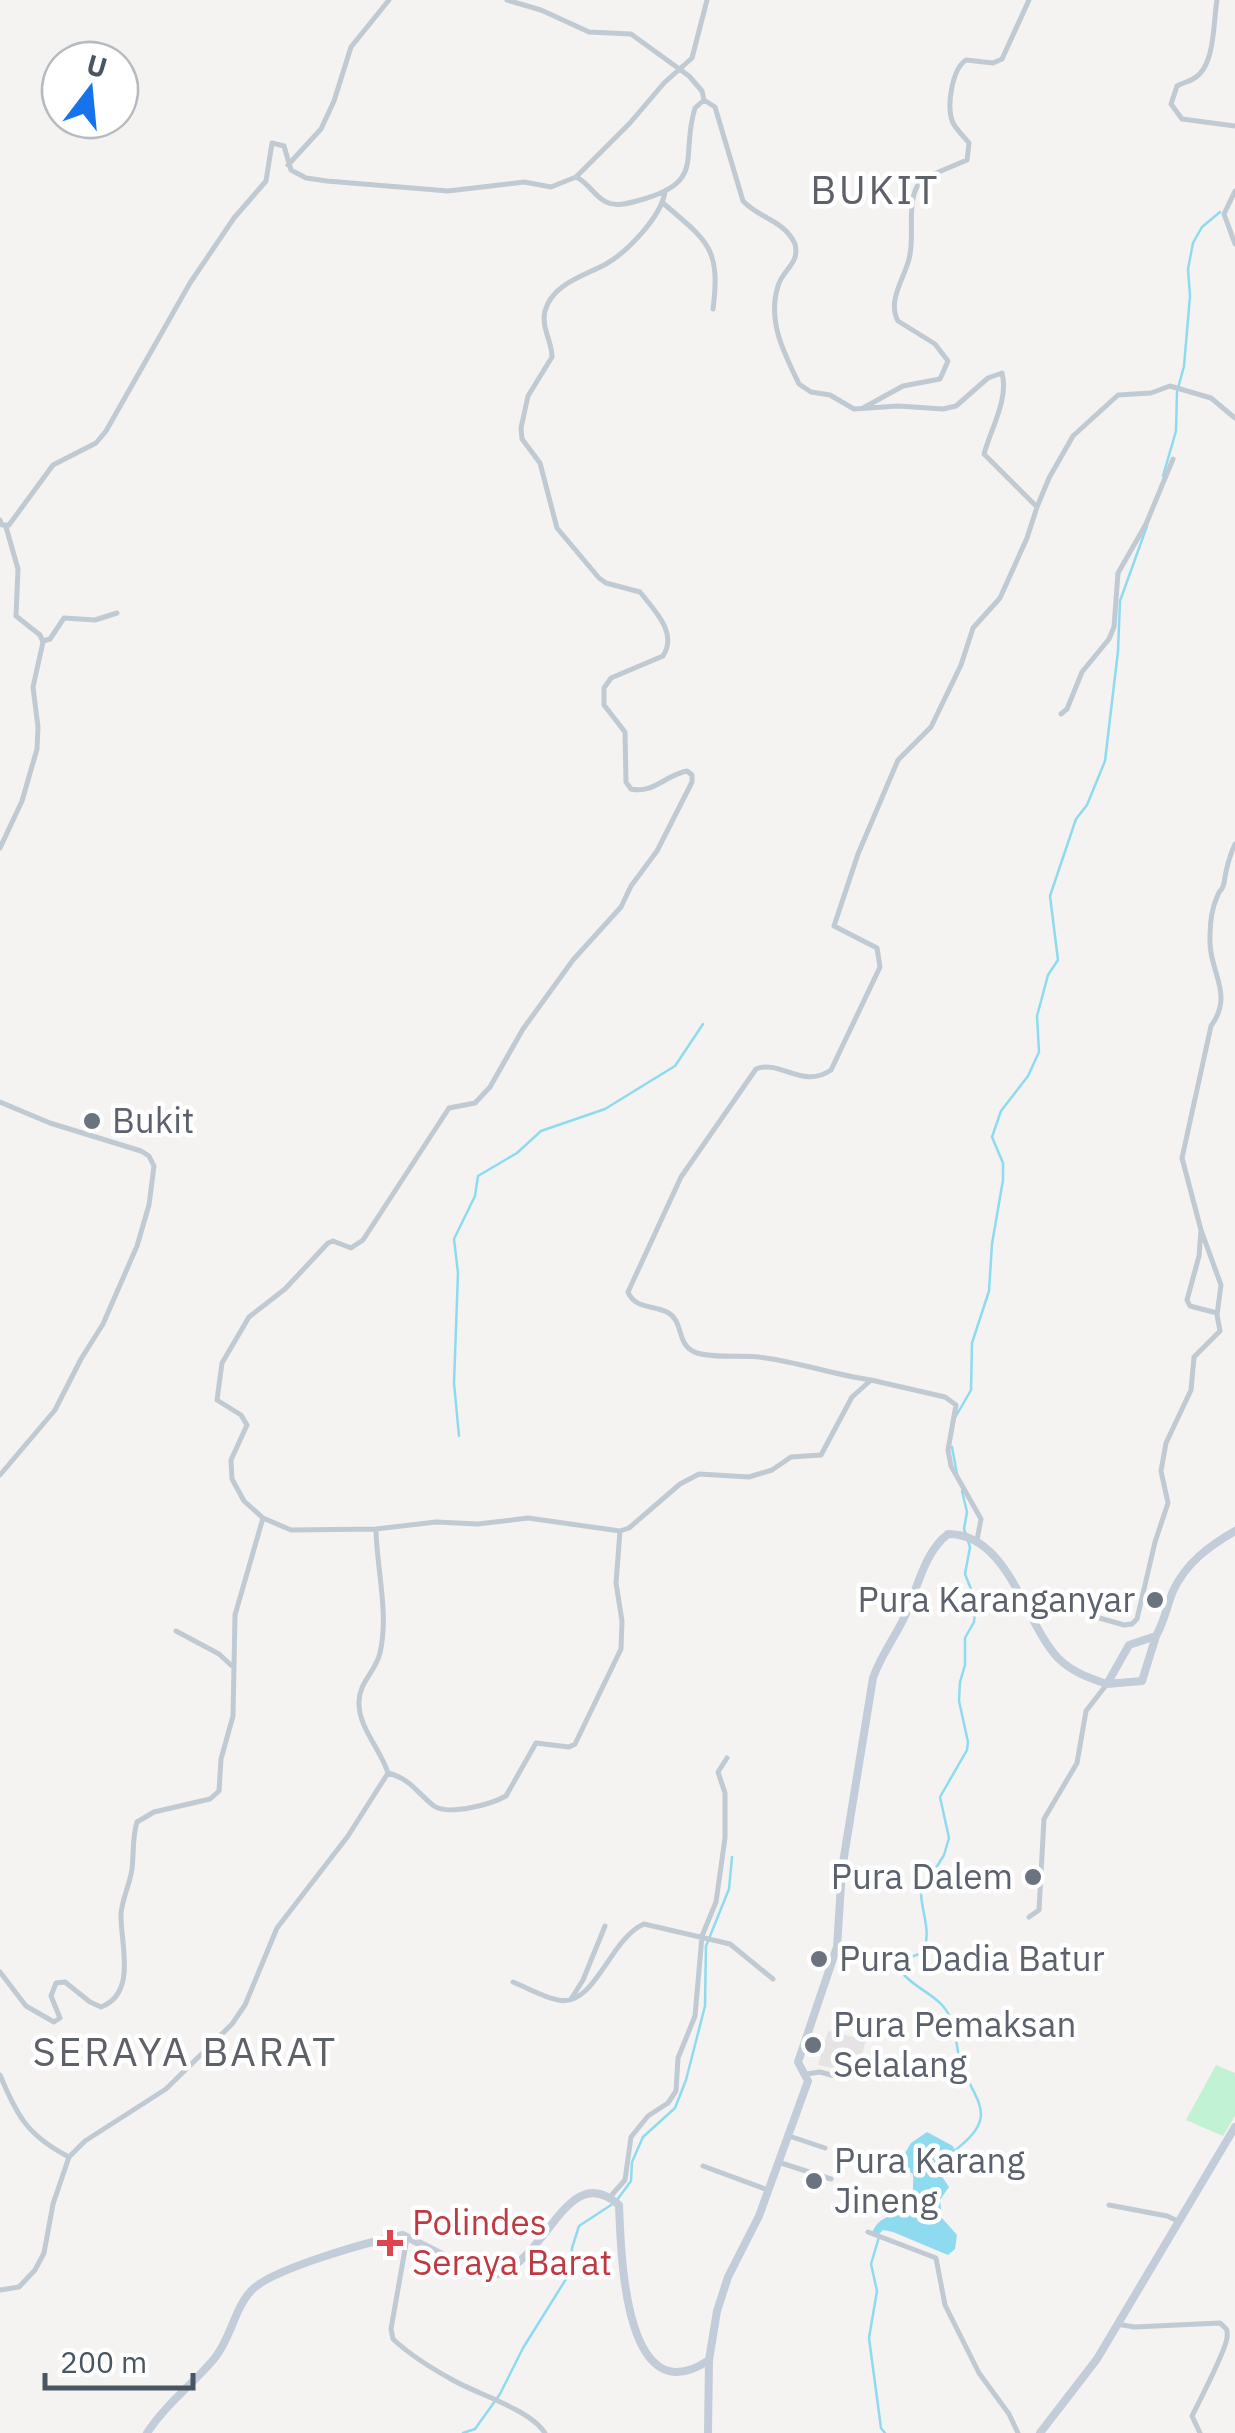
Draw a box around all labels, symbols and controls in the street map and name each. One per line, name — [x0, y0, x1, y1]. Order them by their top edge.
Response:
north arrow — [40, 40, 140, 140]
text: U — [83, 45, 111, 86]
district label: BUKIT — [810, 163, 940, 215]
place label: Bukit — [112, 1097, 194, 1143]
marker: Bukit — [81, 1110, 103, 1132]
place label: Pura Karanganyar — [857, 1576, 1135, 1622]
marker: Pura Karanganyar — [1144, 1589, 1166, 1611]
place label: Pura Dalem — [831, 1853, 1013, 1899]
marker: Pura Dalem — [1022, 1866, 1044, 1888]
place label: Pura Dadia Batur — [839, 1935, 1105, 1981]
marker: Pura Dadia Batur — [808, 1948, 830, 1970]
place label: Pura Pemaksan Selalang — [833, 2001, 1076, 2087]
district label: SERAYA BARAT — [32, 2025, 338, 2077]
marker: Pura Pemaksan Selalang — [802, 2034, 824, 2056]
place label: Pura Karang Jineng — [834, 2137, 1025, 2223]
marker: Pura Karang Jineng — [803, 2170, 825, 2192]
place label: Polindes Seraya Barat — [412, 2199, 612, 2285]
marker: Polindes Seraya Barat — [377, 2230, 403, 2256]
scale bar — [45, 2328, 192, 2390]
text: 200 m — [60, 2342, 147, 2381]

